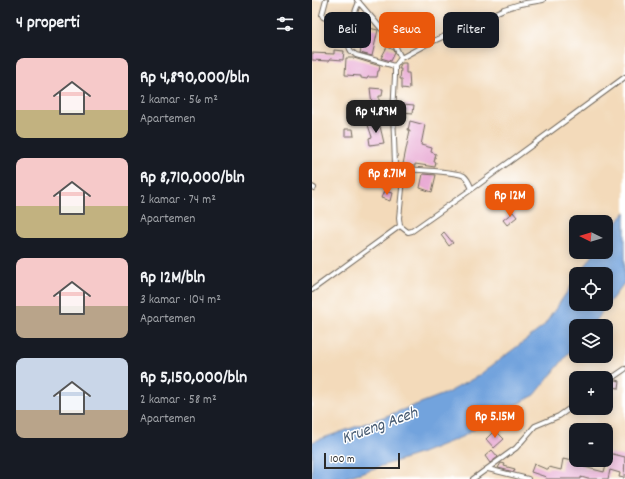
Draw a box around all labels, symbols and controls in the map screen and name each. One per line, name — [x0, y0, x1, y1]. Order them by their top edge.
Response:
text: 4 properti — [16, 12, 80, 36]
chip: Beli — [324, 12, 371, 48]
chip: Sewa — [379, 12, 435, 48]
chip: Filter — [443, 12, 499, 48]
icon: filters — [274, 13, 296, 35]
text: Rp 4,890,000/bln — [140, 67, 249, 91]
icon: home — [48, 74, 96, 122]
text: 2 kamar · 56 m² — [140, 91, 218, 110]
pin: Rp 4.89M — [335, 100, 417, 134]
text: Rp 4.89M — [355, 103, 397, 122]
text: Apartemen — [140, 110, 195, 129]
pin: Rp 8.71M — [346, 162, 428, 196]
text: Rp 8.71M — [368, 165, 406, 184]
text: Rp 8,710,000/bln — [140, 167, 245, 191]
icon: home — [48, 174, 96, 222]
pin: Rp 12M — [477, 184, 543, 218]
text: Rp 12M — [494, 187, 526, 206]
text: 2 kamar · 74 m² — [140, 191, 216, 210]
text: Apartemen — [140, 210, 195, 229]
north arrow — [569, 215, 613, 259]
map controls — [569, 215, 613, 467]
text: Rp 12M/bln — [140, 267, 205, 291]
button: locate — [569, 267, 613, 311]
icon: home — [48, 274, 96, 322]
text: 3 kamar · 104 m² — [140, 291, 221, 310]
text: Apartemen — [140, 310, 195, 329]
button: layers — [569, 319, 613, 363]
text: Rp 5,150,000/bln — [140, 367, 247, 391]
button: + — [569, 371, 613, 415]
icon: home — [48, 374, 96, 422]
text: 2 kamar · 58 m² — [140, 391, 217, 410]
water label: Krueng Aceh — [339, 402, 423, 452]
pin: Rp 5.15M — [454, 405, 536, 439]
text: Rp 5.15M — [475, 408, 515, 427]
text: Apartemen — [140, 410, 195, 429]
button: − — [569, 423, 613, 467]
scale bar — [324, 451, 400, 470]
text: 100 m — [330, 452, 354, 468]

